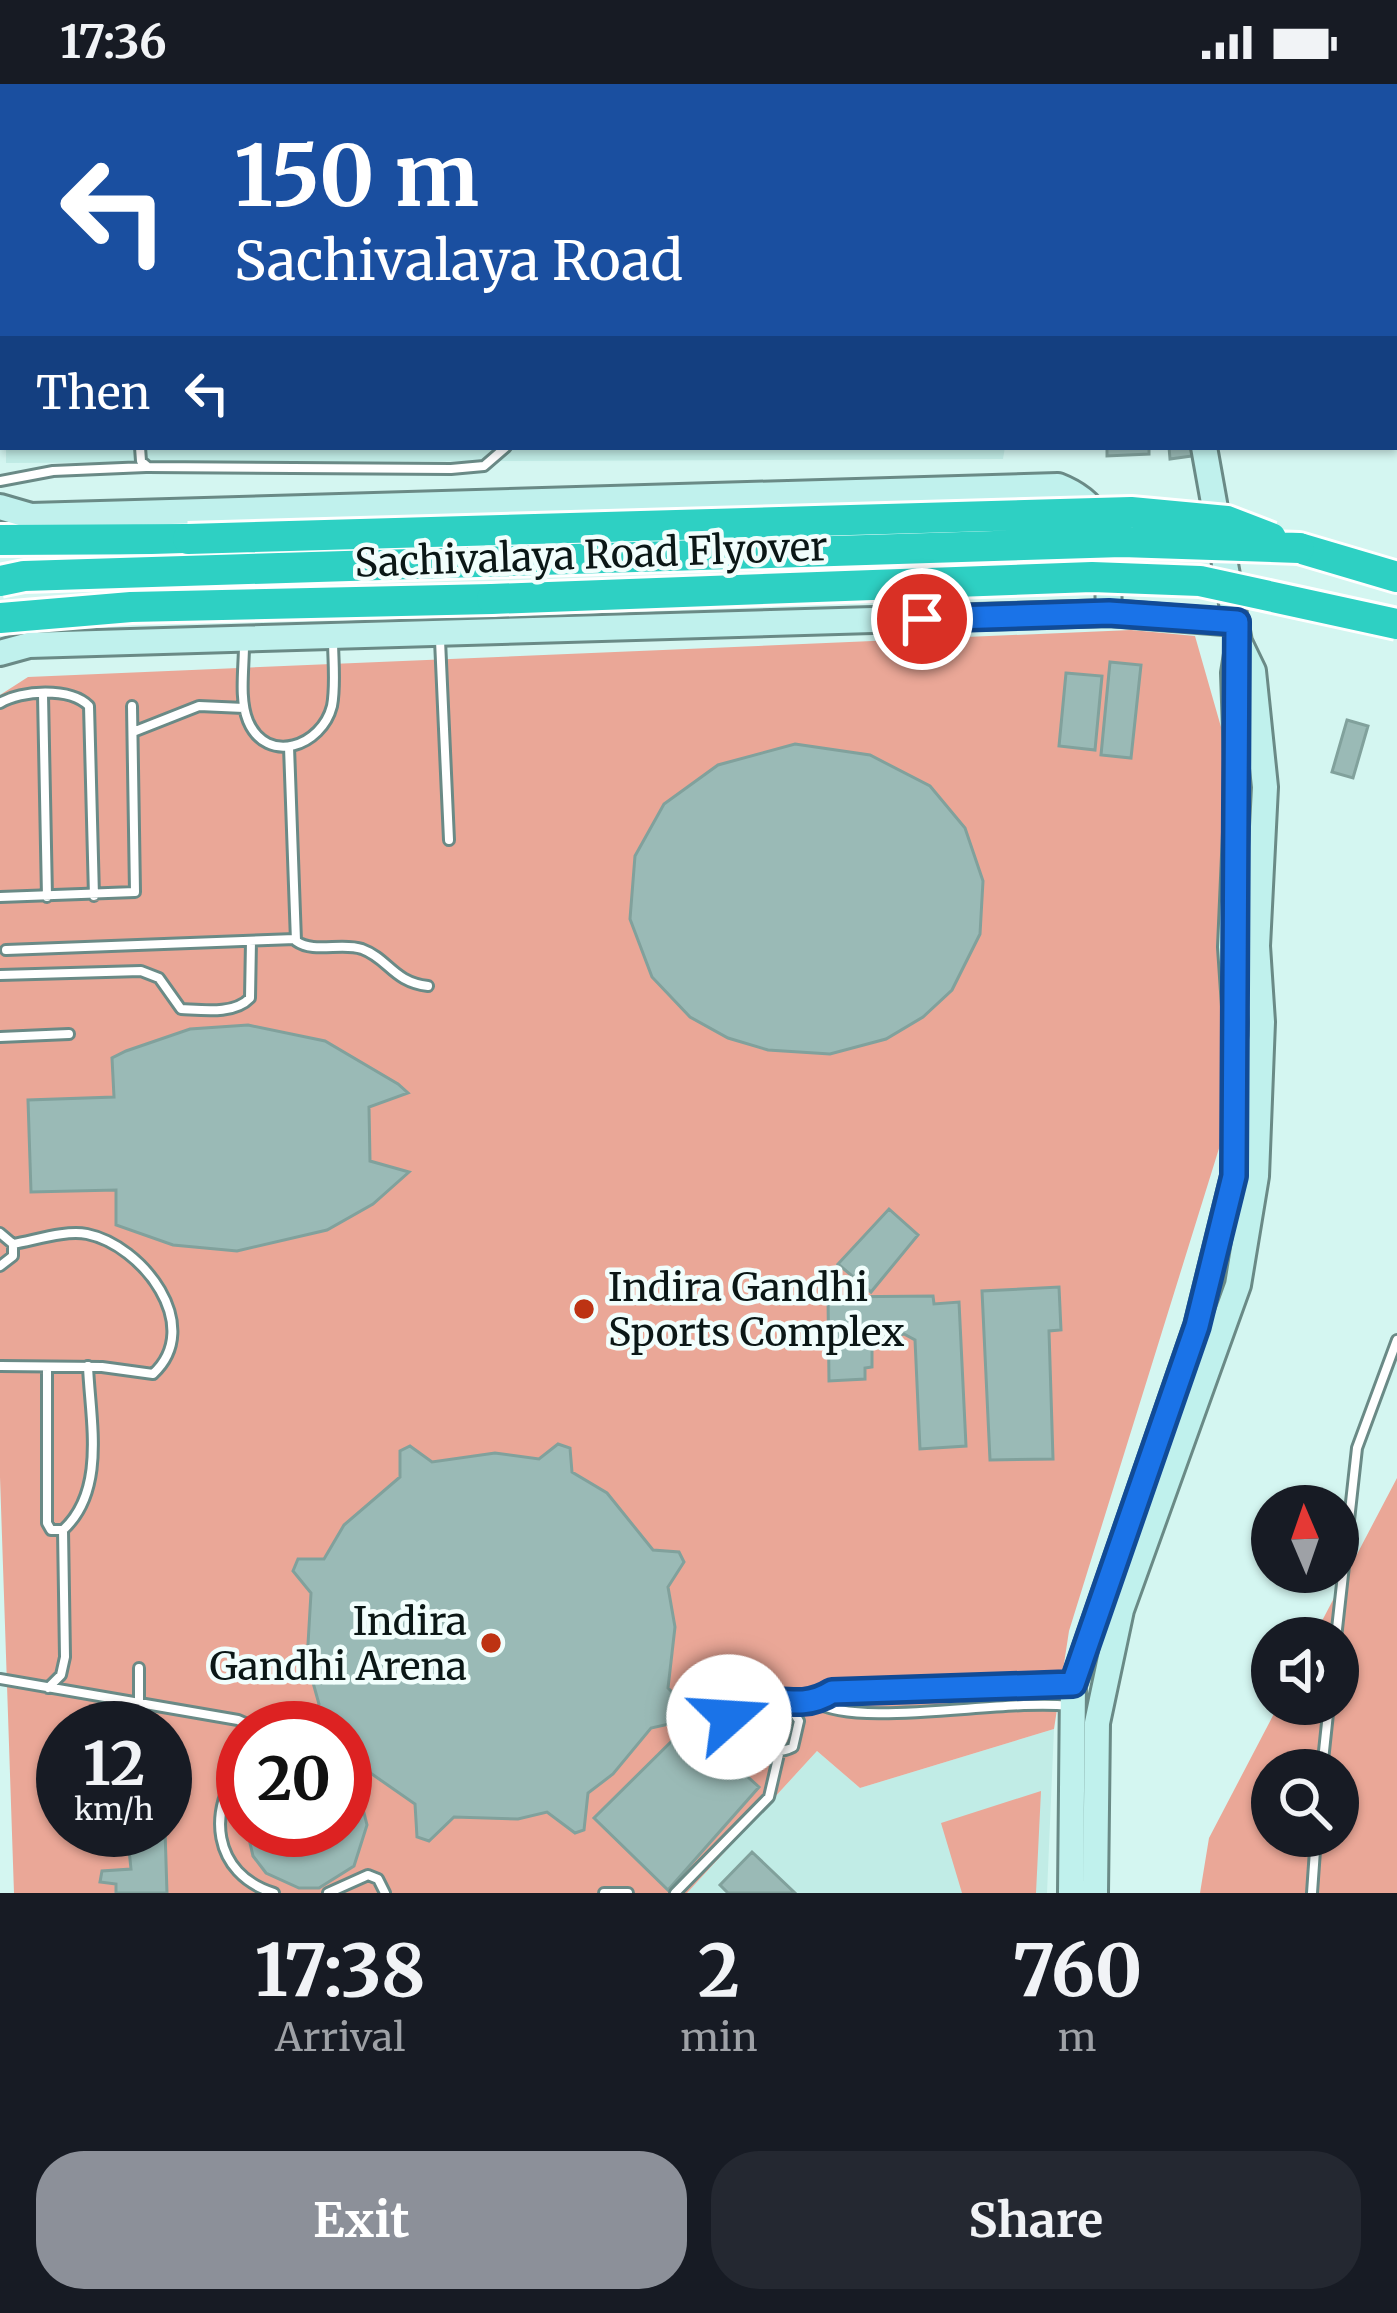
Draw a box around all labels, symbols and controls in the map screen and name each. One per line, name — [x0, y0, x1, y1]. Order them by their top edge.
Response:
text: 17:36 — [60, 14, 167, 70]
text: 150 m — [234, 123, 479, 229]
icon: left — [36, 132, 192, 288]
text: Sachivalaya Road — [234, 227, 683, 295]
icon: left — [174, 360, 240, 426]
text: Then — [36, 365, 150, 421]
street label: Sachivalaya Road Flyover — [354, 522, 828, 588]
pin — [871, 568, 973, 670]
icon: arrive — [889, 586, 955, 652]
place label: Indira Gandhi Sports Complex — [608, 1263, 905, 1357]
marker: Indira Gandhi Sports Complex — [571, 1296, 597, 1322]
north arrow — [1251, 1485, 1359, 1593]
map controls — [1251, 1485, 1359, 1857]
place label: Indira Gandhi Arena — [210, 1597, 467, 1691]
button: sound — [1251, 1617, 1359, 1725]
marker: Indira Gandhi Arena — [478, 1630, 504, 1656]
position arrow — [666, 1654, 792, 1780]
speed limit sign: 20 — [216, 1701, 372, 1857]
text: 12 — [83, 1726, 145, 1801]
button: search — [1251, 1749, 1359, 1857]
text: km/h — [74, 1790, 154, 1828]
text: 17:38 — [255, 1925, 426, 2016]
text: 2 — [698, 1925, 740, 2016]
text: 760 — [1012, 1925, 1142, 2016]
text: Arrival — [275, 2013, 405, 2062]
text: min — [680, 2013, 758, 2062]
text: m — [1058, 2013, 1097, 2062]
button: Exit — [36, 2151, 687, 2289]
button: Share — [711, 2151, 1361, 2289]

